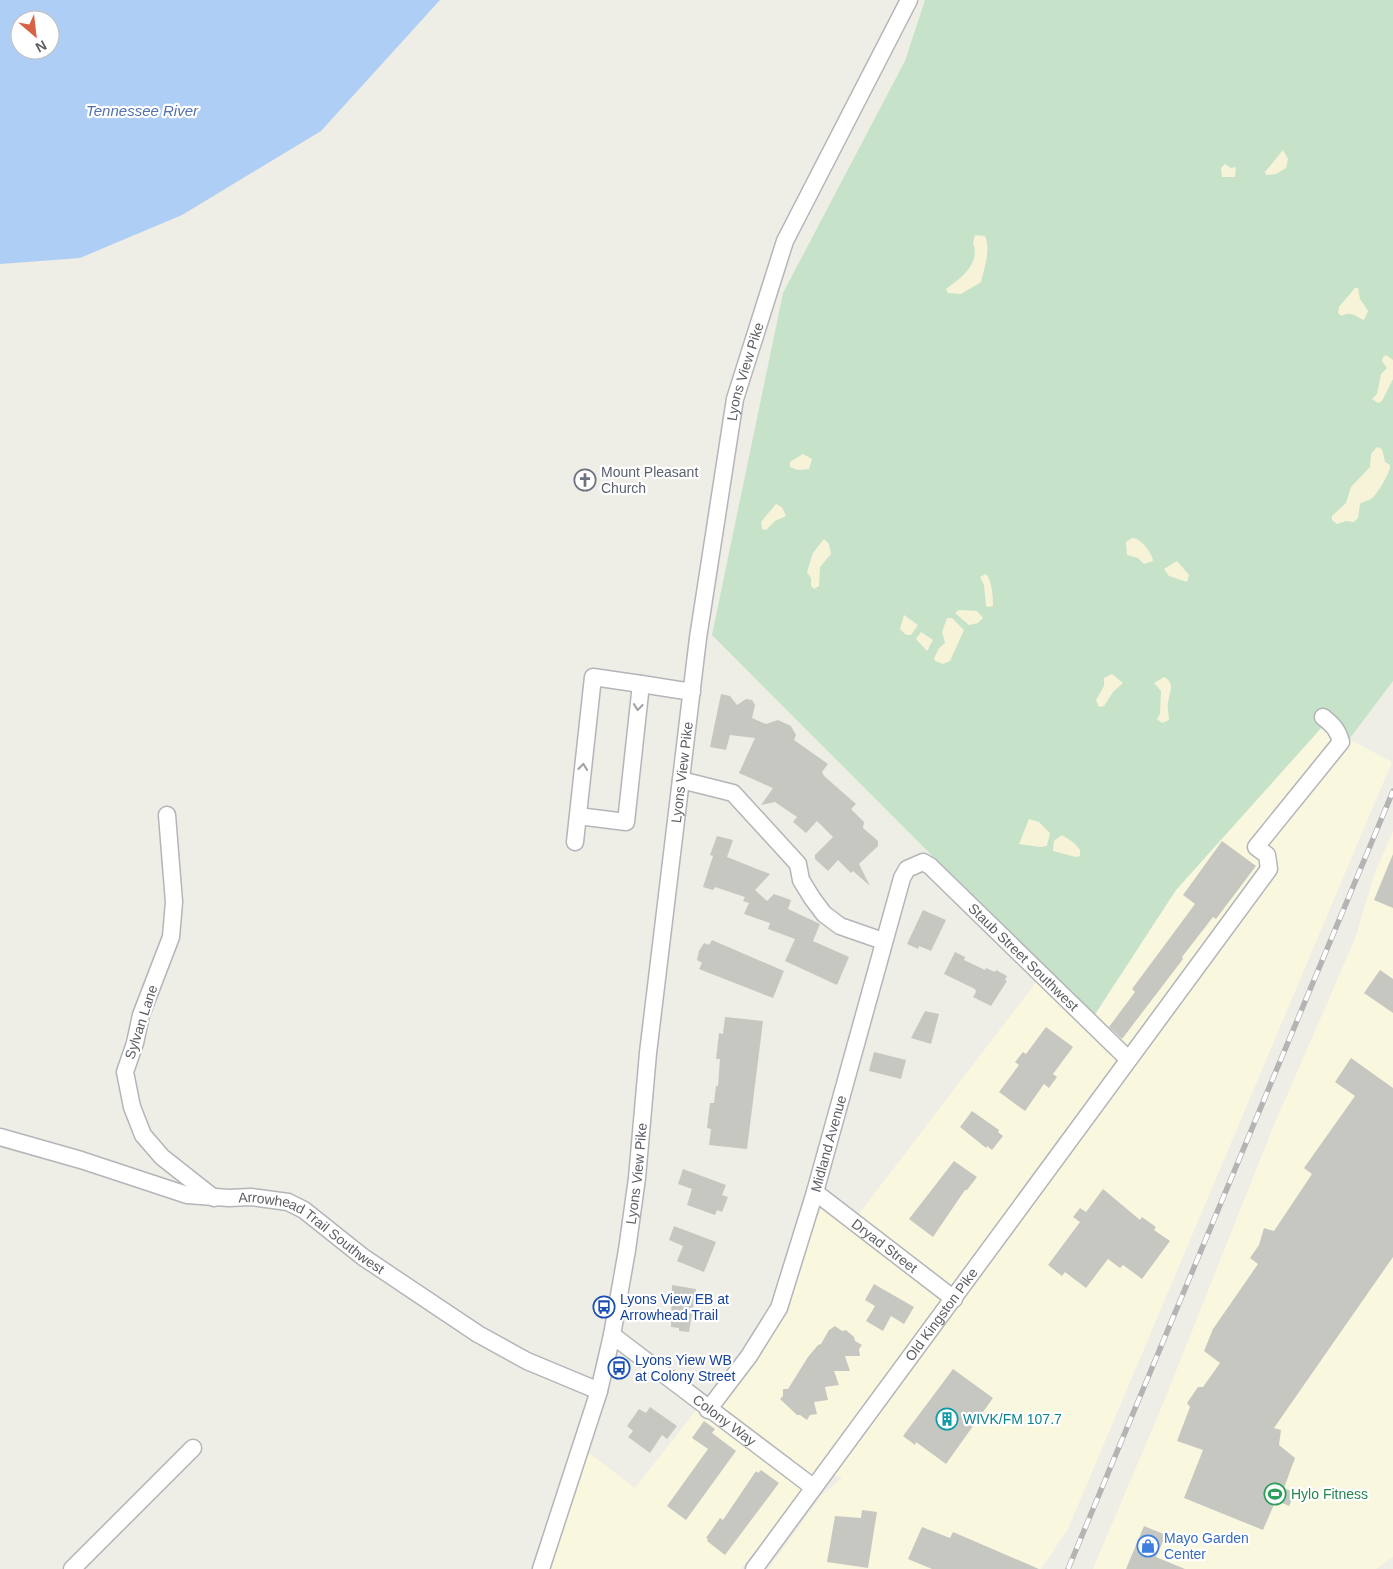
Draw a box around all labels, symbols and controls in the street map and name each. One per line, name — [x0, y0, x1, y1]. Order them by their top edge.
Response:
north arrow — [10, 10, 60, 60]
text: N — [33, 37, 49, 56]
water label: Tennessee River — [86, 102, 199, 119]
street label: Lyons View Pike — [724, 320, 767, 422]
place label: Mount Pleasant Church — [601, 464, 698, 496]
church icon: Mount Pleasant Church — [573, 468, 597, 492]
one-way arrow — [633, 703, 644, 711]
street label: Lyons View Pike — [668, 720, 696, 824]
one-way arrow — [577, 763, 588, 771]
street label: Staub Street Southwest — [965, 900, 1082, 1014]
street label: Sylvan Lane — [121, 983, 161, 1061]
street label: Midland Avenue — [807, 1093, 849, 1194]
street label: Lyons View Pike — [623, 1122, 650, 1225]
street label: Arrowhead Trail Southwest — [238, 1189, 388, 1277]
street label: Dryad Street — [849, 1215, 921, 1276]
street label: Old Kingston Pike — [902, 1265, 981, 1364]
place label: Lyons View EB at Arrowhead Trail — [620, 1291, 729, 1323]
bus stop icon: Lyons View EB at Arrowhead Trail — [592, 1295, 616, 1319]
place label: Lyons Yiew WB at Colony Street — [635, 1352, 735, 1384]
bus stop icon: Lyons Yiew WB at Colony Street — [607, 1356, 631, 1380]
street label: Colony Way — [690, 1391, 759, 1449]
building icon: WIVK/FM 107.7 — [935, 1407, 959, 1431]
place label: WIVK/FM 107.7 — [963, 1411, 1062, 1427]
sports icon: Hylo Fitness — [1263, 1482, 1287, 1506]
place label: Hylo Fitness — [1291, 1486, 1368, 1502]
place label: Mayo Garden Center — [1164, 1530, 1249, 1562]
shop icon: Mayo Garden Center — [1136, 1534, 1160, 1558]

